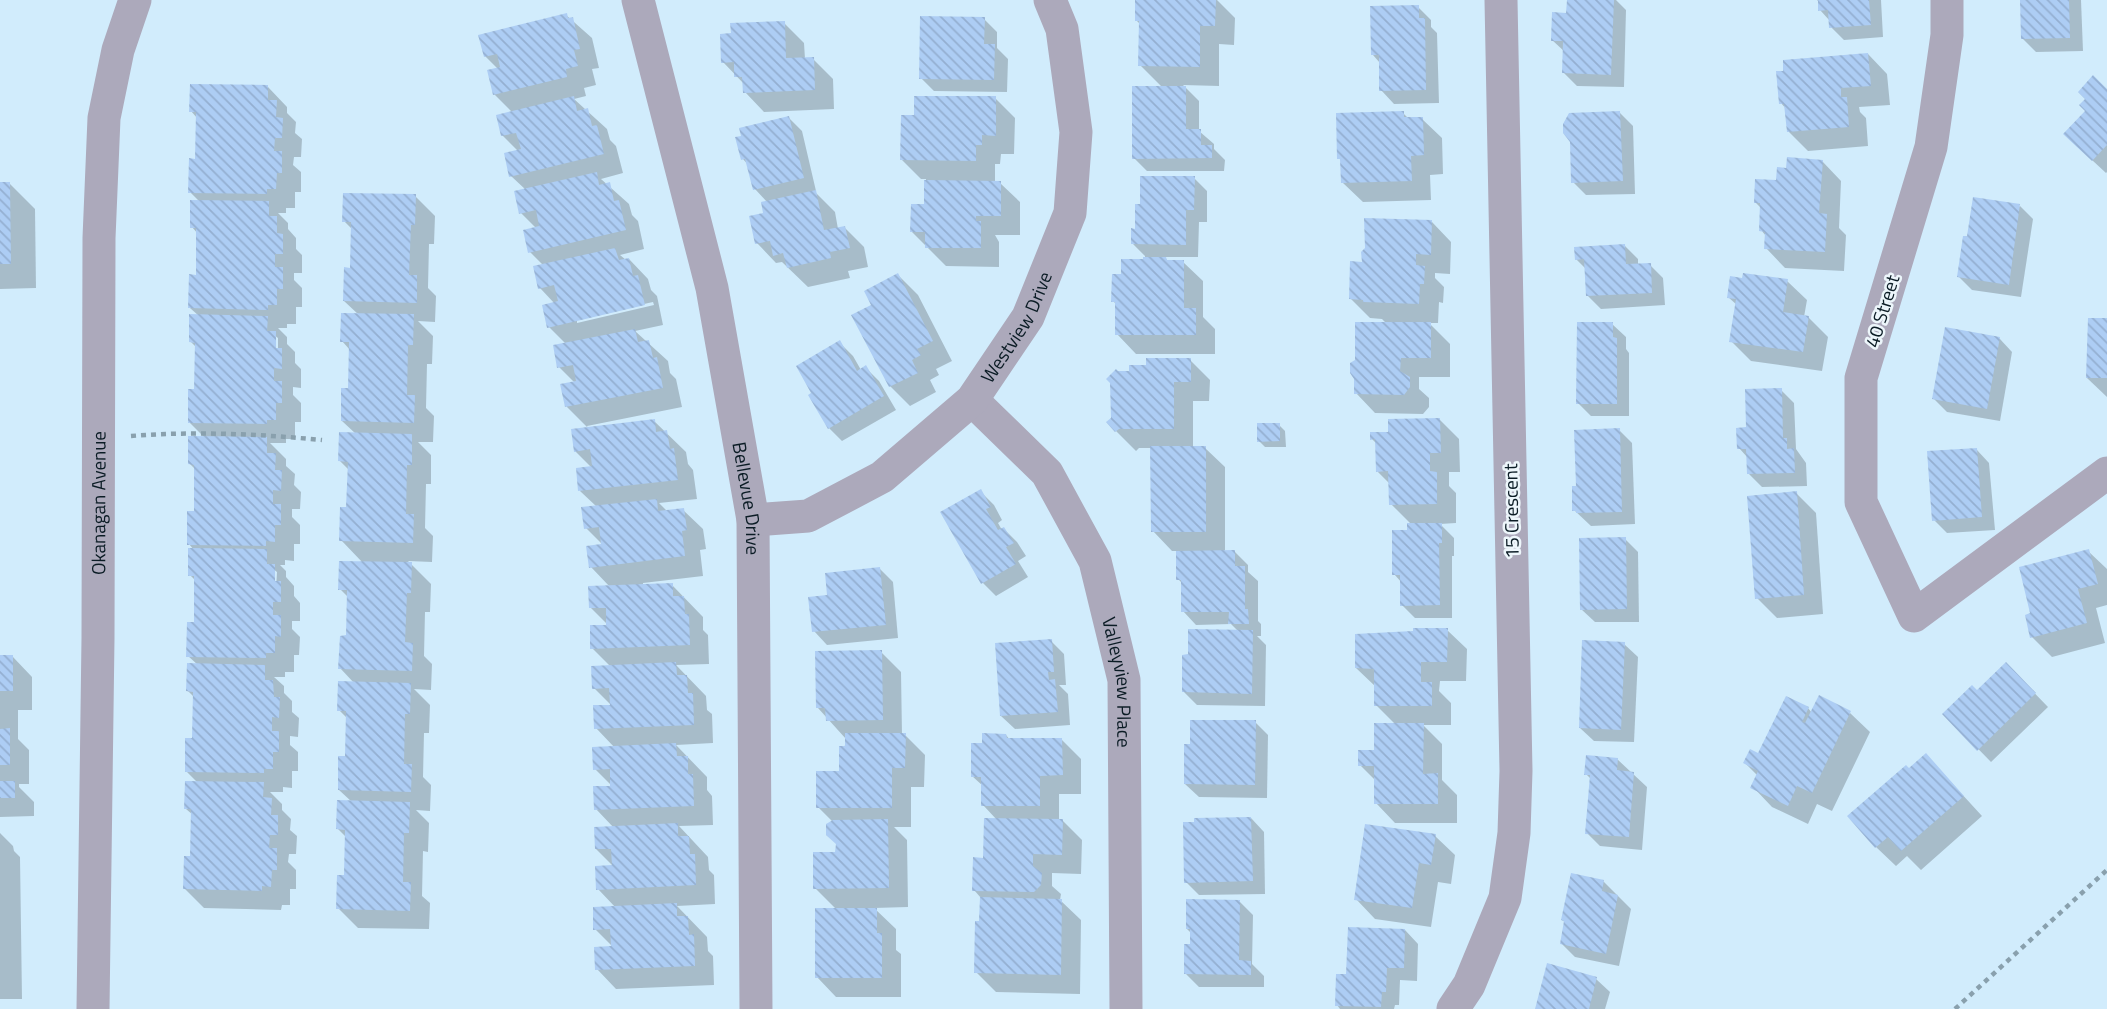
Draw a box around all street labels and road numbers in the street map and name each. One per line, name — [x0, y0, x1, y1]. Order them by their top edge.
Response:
street label: Westview Drive — [973, 267, 1059, 388]
street label: 40 Street — [1857, 271, 1906, 351]
street label: Okanagan Avenue — [83, 431, 113, 575]
street label: Bellevue Drive — [725, 440, 769, 555]
street label: 15 Crescent — [1495, 463, 1526, 559]
street label: Valleyview Place — [1095, 614, 1139, 748]

